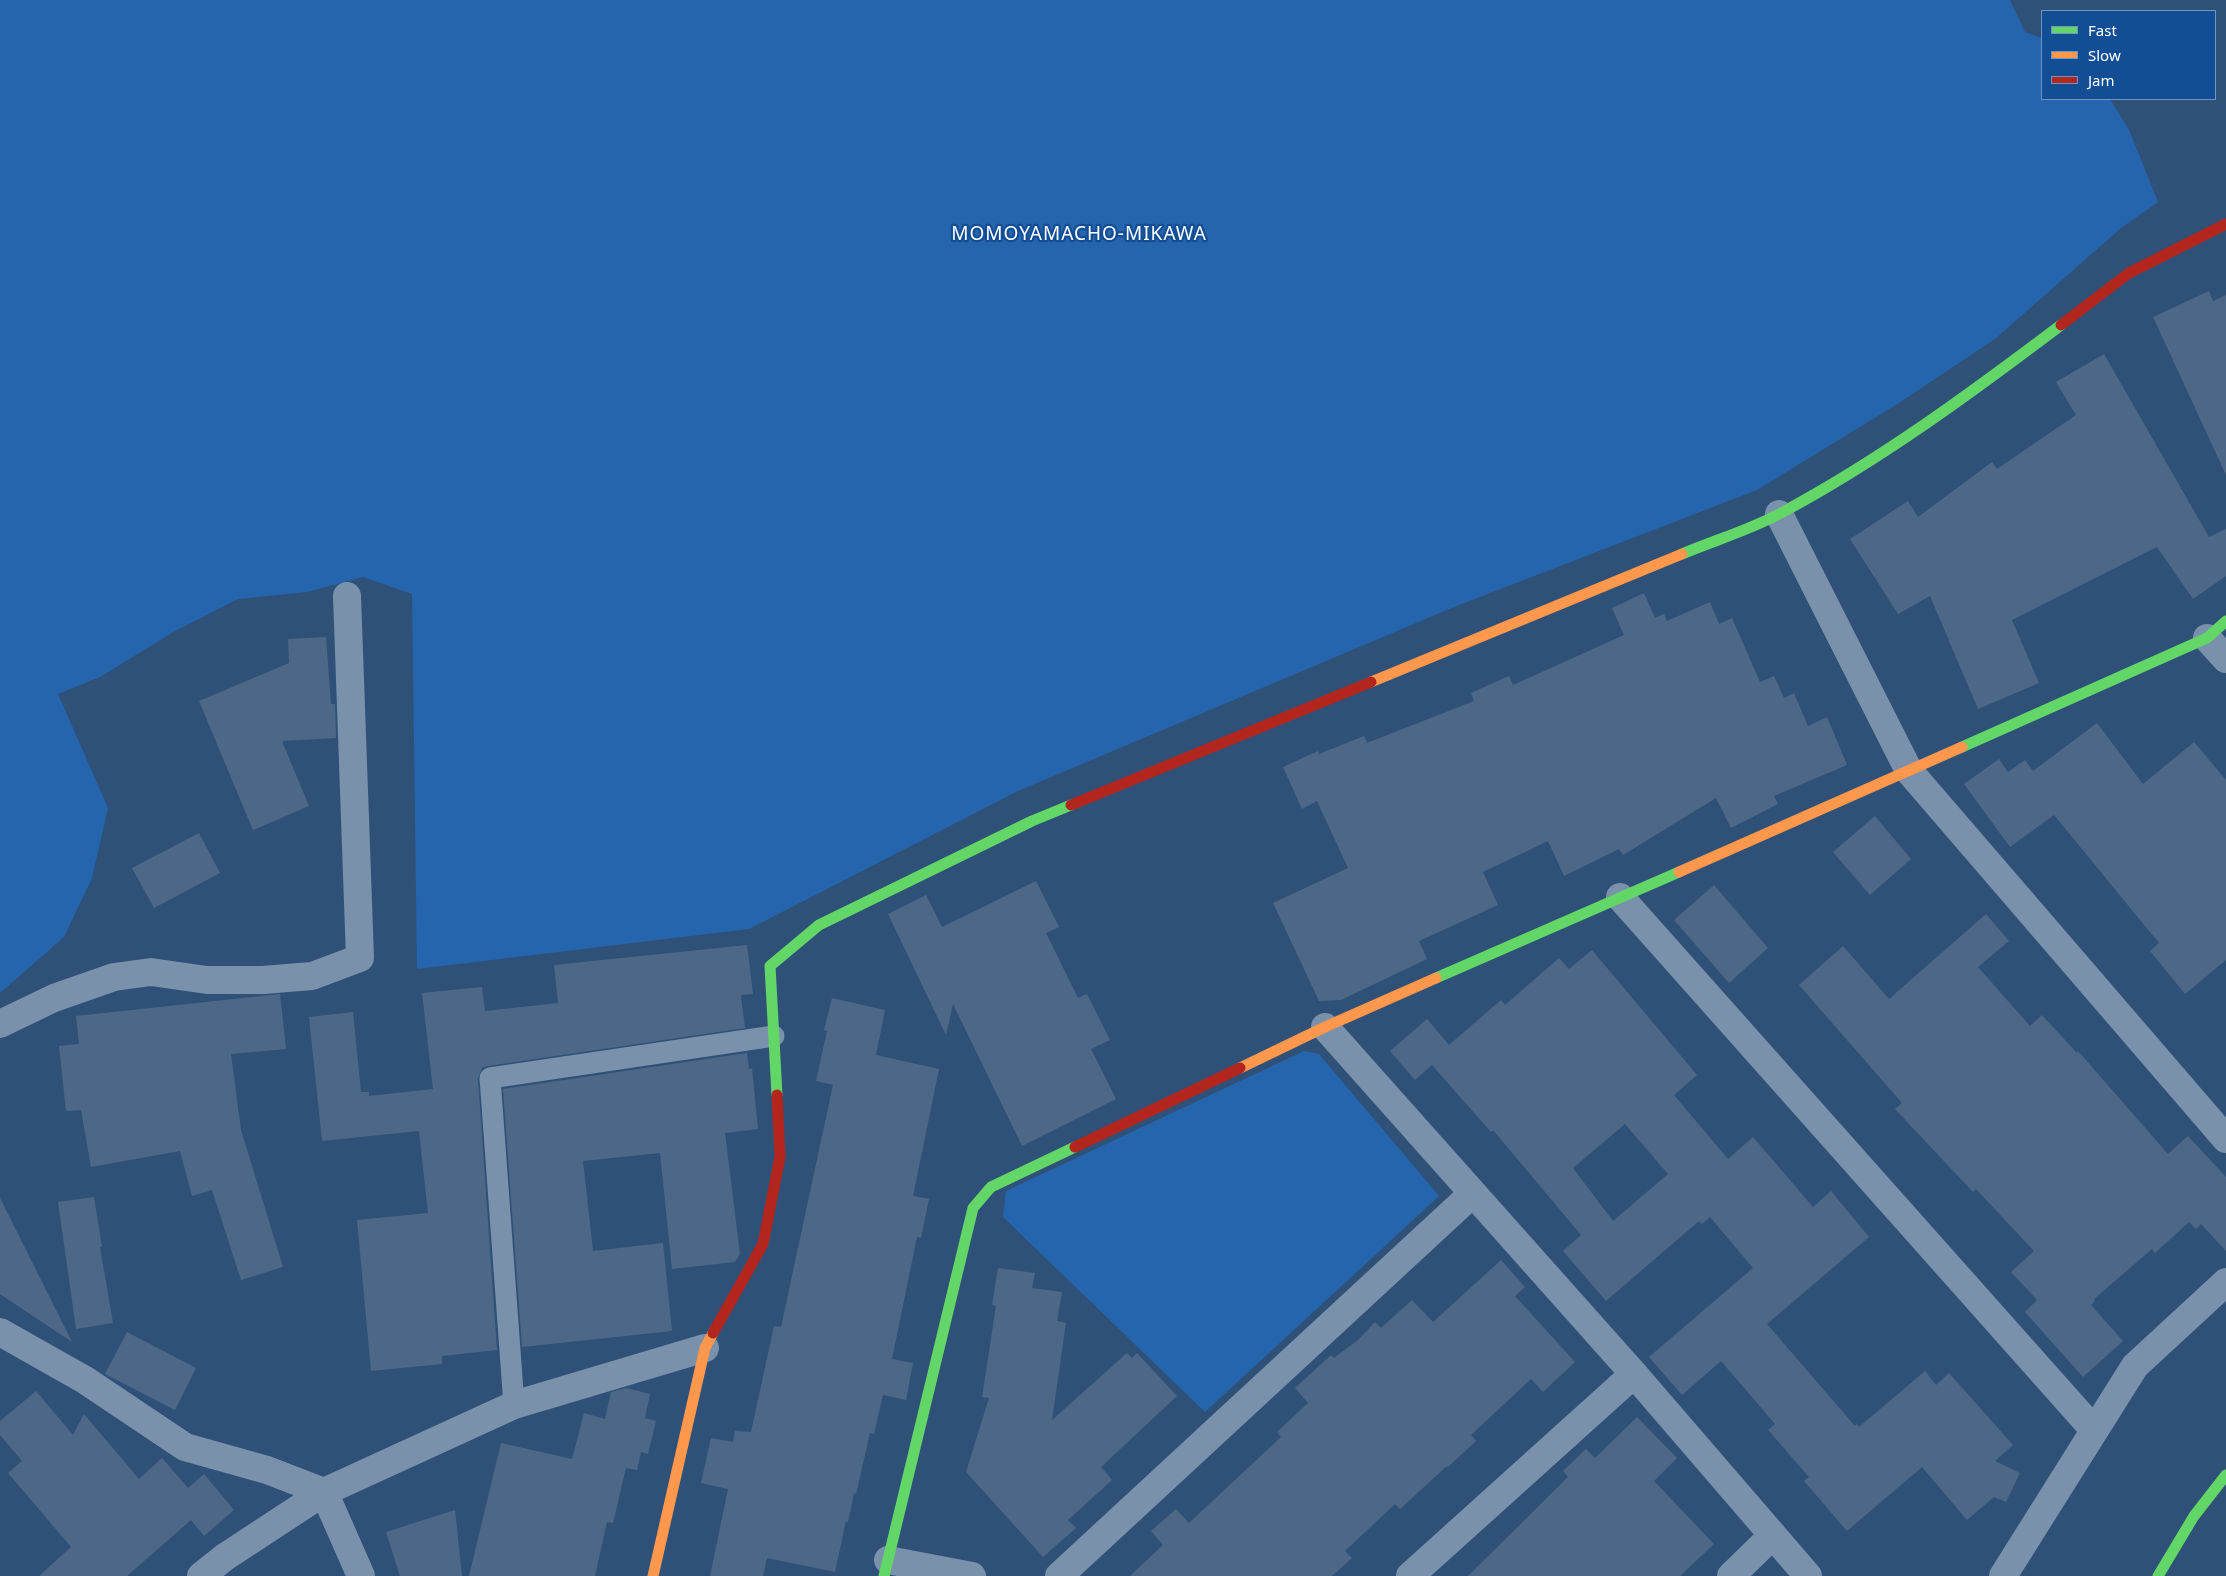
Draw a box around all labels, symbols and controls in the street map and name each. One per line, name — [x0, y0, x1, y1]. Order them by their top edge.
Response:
legend — [2041, 10, 2216, 100]
text: Fast — [2088, 20, 2117, 40]
text: Slow — [2088, 45, 2121, 65]
text: Jam — [2088, 70, 2115, 90]
district label: MOMOYAMACHO-MIKAWA — [949, 224, 1209, 246]

